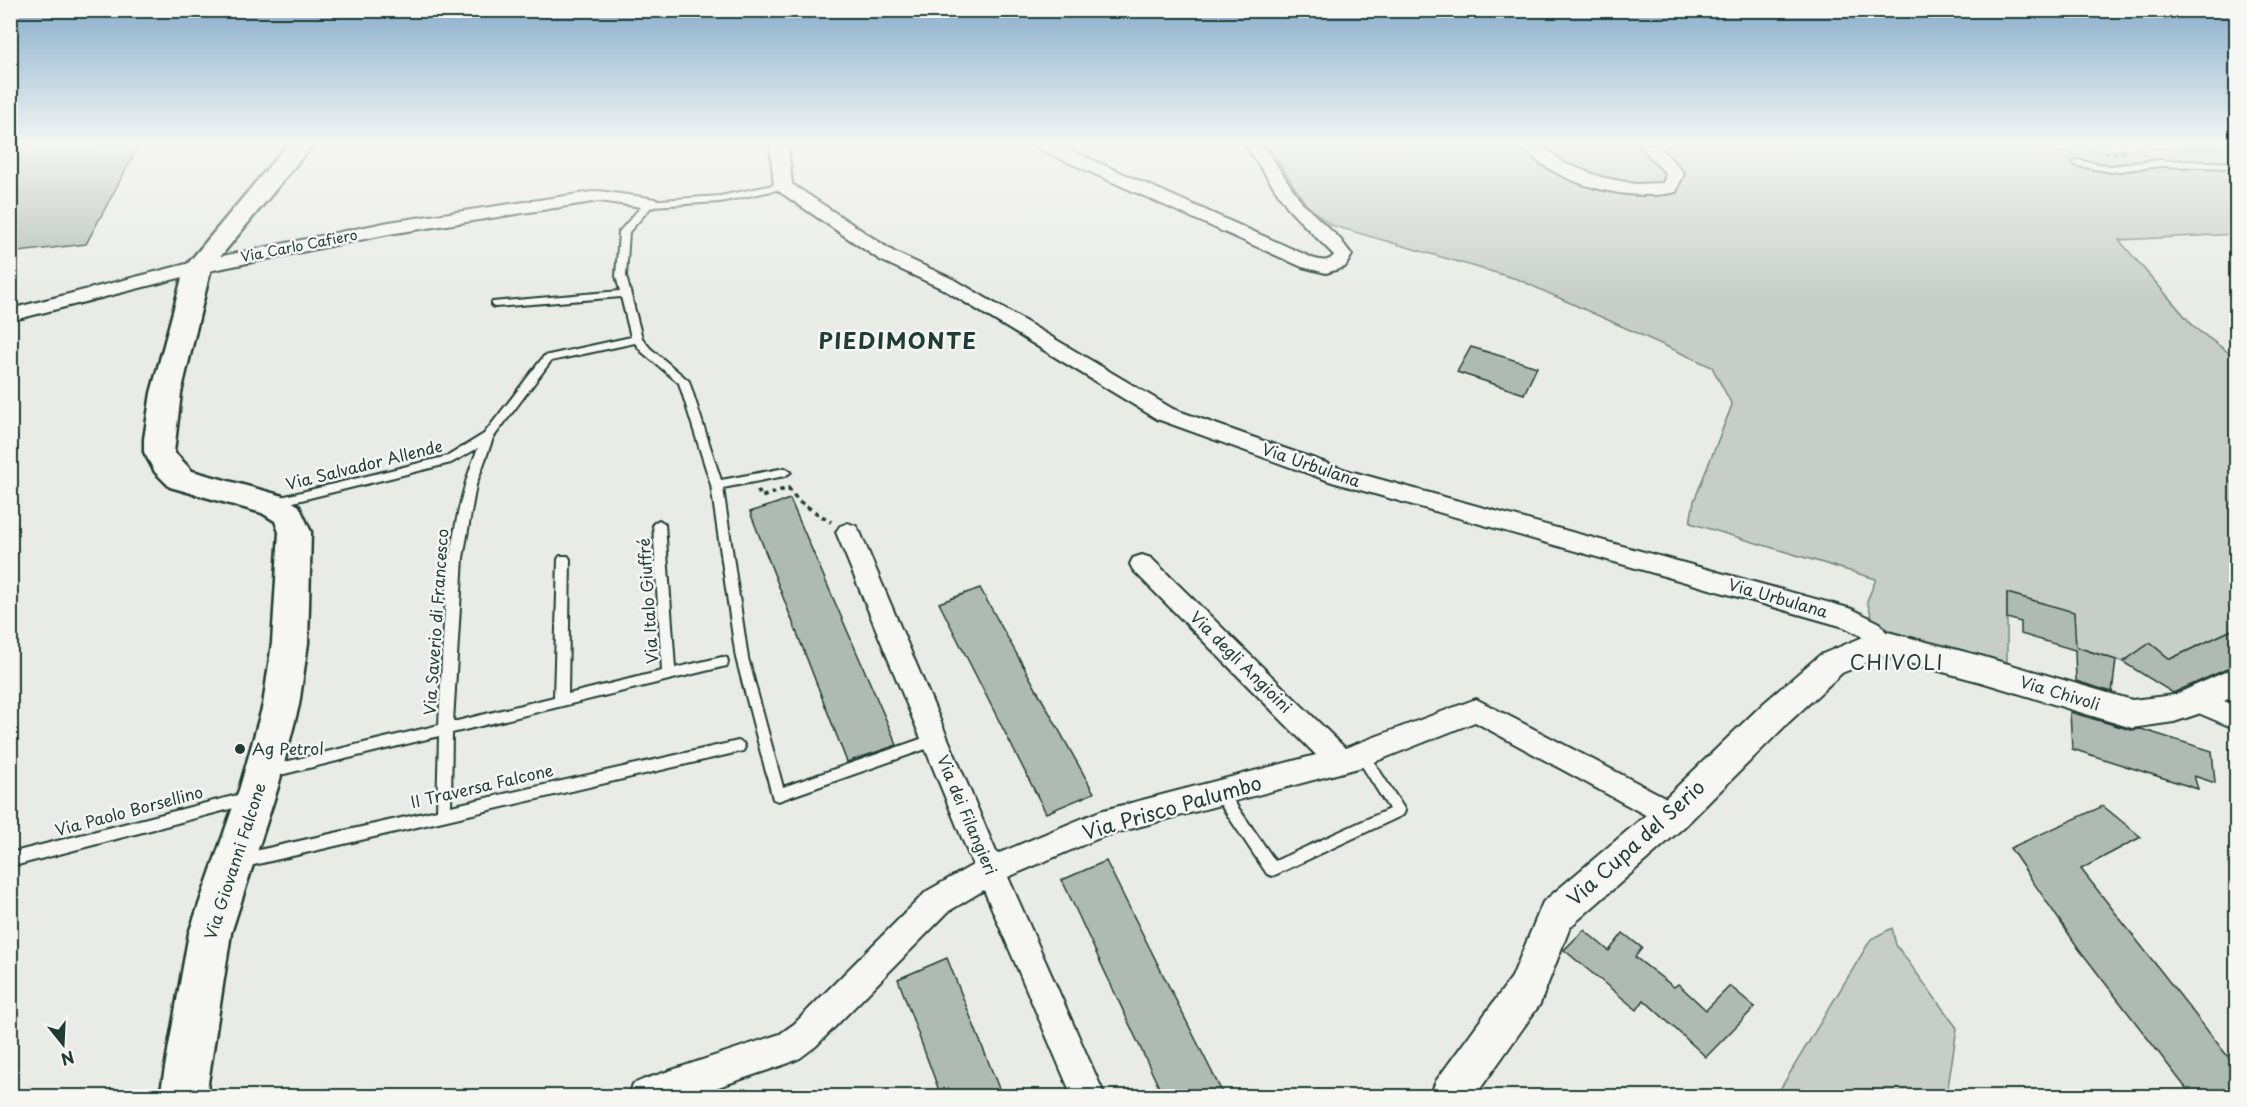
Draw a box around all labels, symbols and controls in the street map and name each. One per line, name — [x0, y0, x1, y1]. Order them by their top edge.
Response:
street label: Via Carlo Cafiero — [239, 224, 359, 267]
district label: PIEDIMONTE — [818, 323, 978, 356]
street label: Via Salvador Allende — [283, 433, 445, 495]
street label: Via Urbulana — [1259, 436, 1364, 492]
street label: Via Saverio di Francesco — [417, 528, 454, 716]
street label: Via Italo Giuffré — [631, 537, 663, 665]
street label: Via Urbulana — [1726, 571, 1831, 623]
street label: Via degli Angioini — [1185, 605, 1298, 718]
district label: CHIVOLI — [1850, 647, 1944, 677]
street label: Via Chivoli — [2017, 669, 2103, 716]
place label: Ag Petrol — [252, 736, 324, 760]
marker: Ag Petrol — [233, 742, 247, 756]
street label: Via dei Filangieri — [932, 751, 1004, 878]
street label: II Traversa Falcone — [408, 757, 556, 813]
street label: Via Prisco Palumbo — [1079, 767, 1265, 847]
street label: Via Cupa del Serio — [1560, 772, 1711, 913]
street label: Via Paolo Borsellino — [52, 779, 206, 841]
street label: Via Giovanni Falcone — [197, 779, 271, 942]
north arrow — [33, 1014, 93, 1074]
text: N — [58, 1046, 78, 1073]

